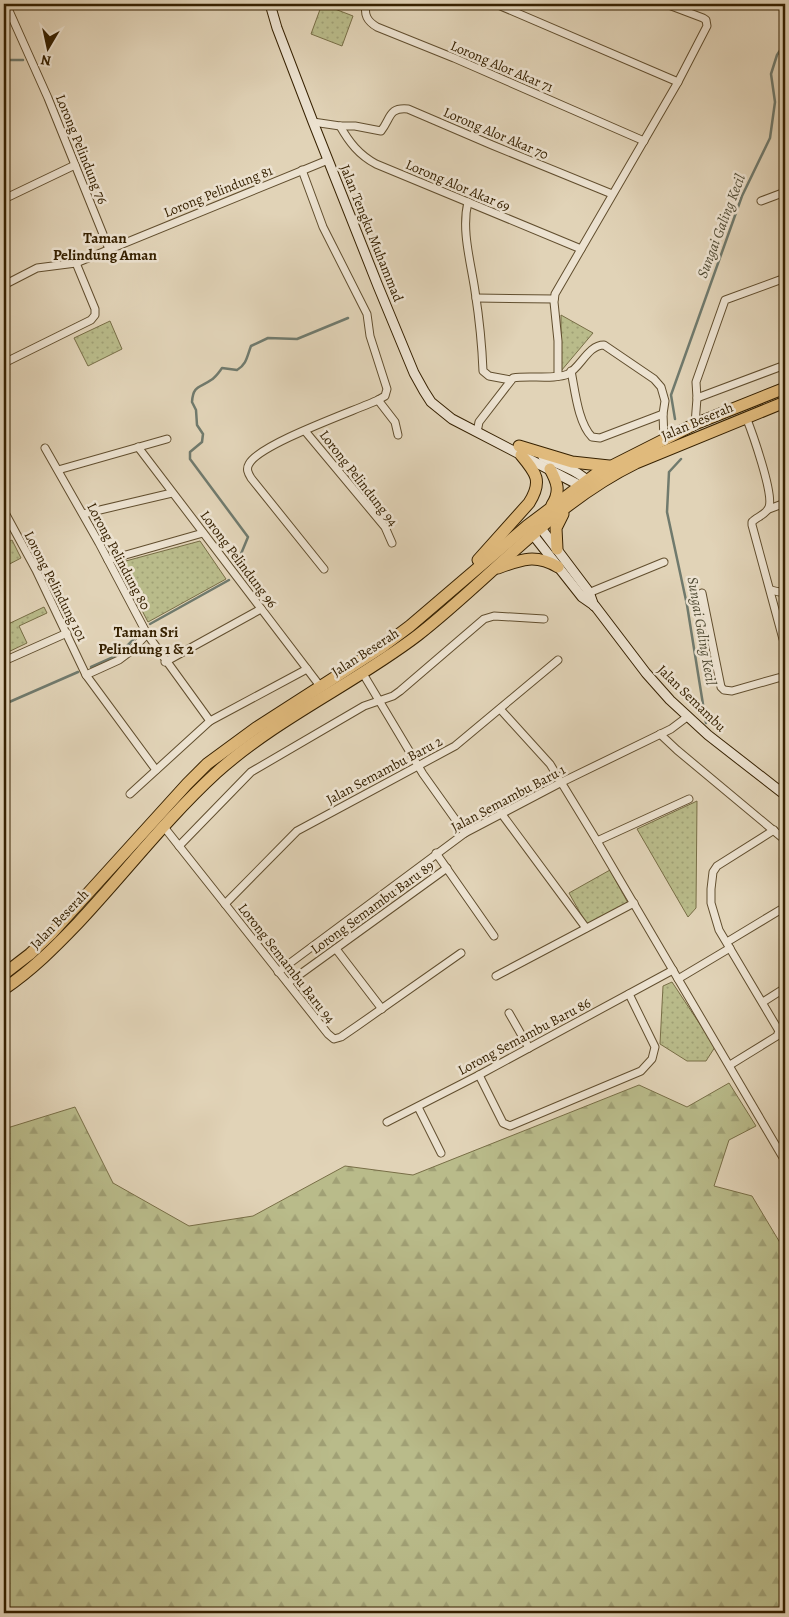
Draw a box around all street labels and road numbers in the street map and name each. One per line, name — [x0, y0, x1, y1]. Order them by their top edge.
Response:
street label: Lorong Alor Akar 71 — [447, 36, 556, 97]
street label: Lorong Pelindung 76 — [51, 91, 112, 207]
street label: Lorong Alor Akar 70 — [440, 103, 551, 164]
street label: Lorong Alor Akar 69 — [402, 155, 513, 216]
street label: Lorong Pelindung 81 — [161, 161, 276, 222]
street label: Jalan Tengku Muhammad — [335, 162, 408, 305]
street label: Jalan Beserah — [658, 398, 737, 445]
street label: Lorong Pelindung 94 — [315, 426, 402, 530]
street label: Lorong Pelindung 80 — [82, 499, 155, 613]
street label: Lorong Pelindung 96 — [196, 507, 282, 612]
street label: Lorong Pelindung 101 — [19, 528, 92, 645]
street label: Jalan Beserah — [328, 623, 403, 681]
street label: Jalan Semambu — [653, 661, 731, 736]
street label: Jalan Semambu Baru 2 — [323, 732, 446, 809]
street label: Jalan Semambu Baru 1 — [448, 760, 569, 837]
street label: Lorong Semambu Baru 89 — [307, 856, 438, 959]
street label: Jalan Beserah — [26, 885, 93, 954]
street label: Lorong Semambu Baru 94 — [234, 899, 340, 1027]
street label: Lorong Semambu Baru 86 — [454, 993, 594, 1080]

